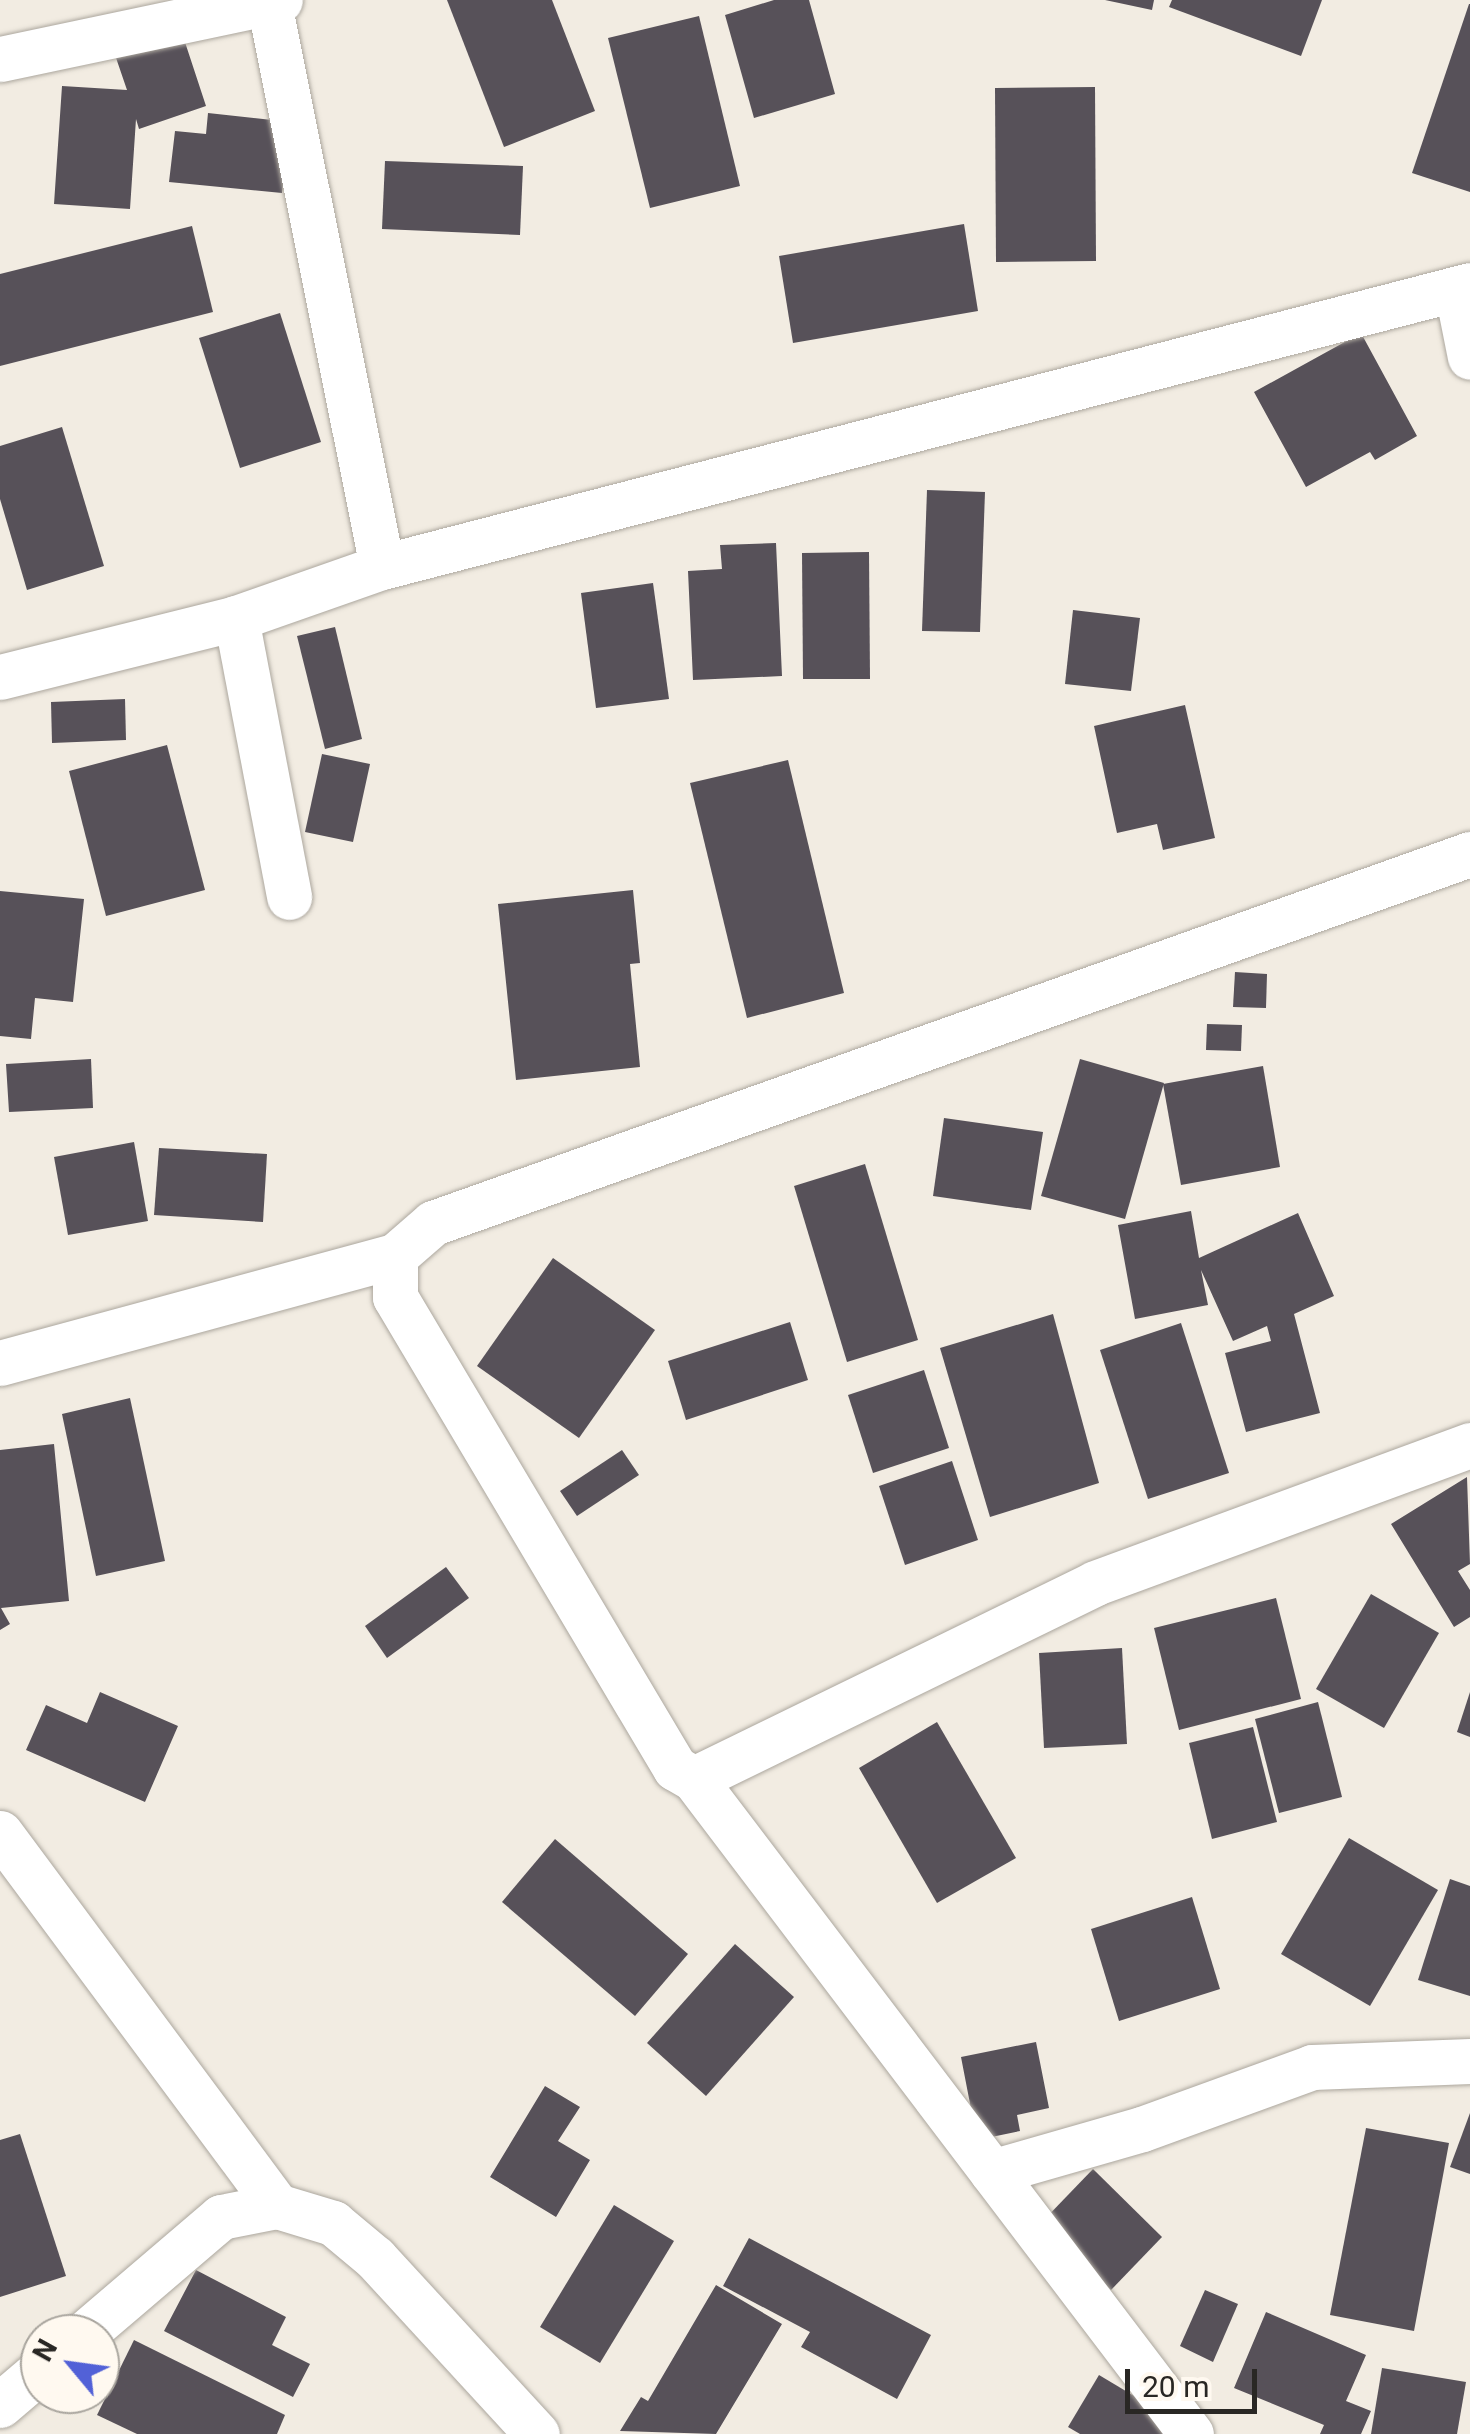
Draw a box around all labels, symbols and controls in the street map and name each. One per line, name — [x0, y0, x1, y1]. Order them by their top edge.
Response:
north arrow — [20, 2314, 120, 2414]
text: N — [26, 2334, 64, 2367]
scale bar — [1130, 2349, 1262, 2411]
text: 20 m — [1142, 2369, 1209, 2404]

